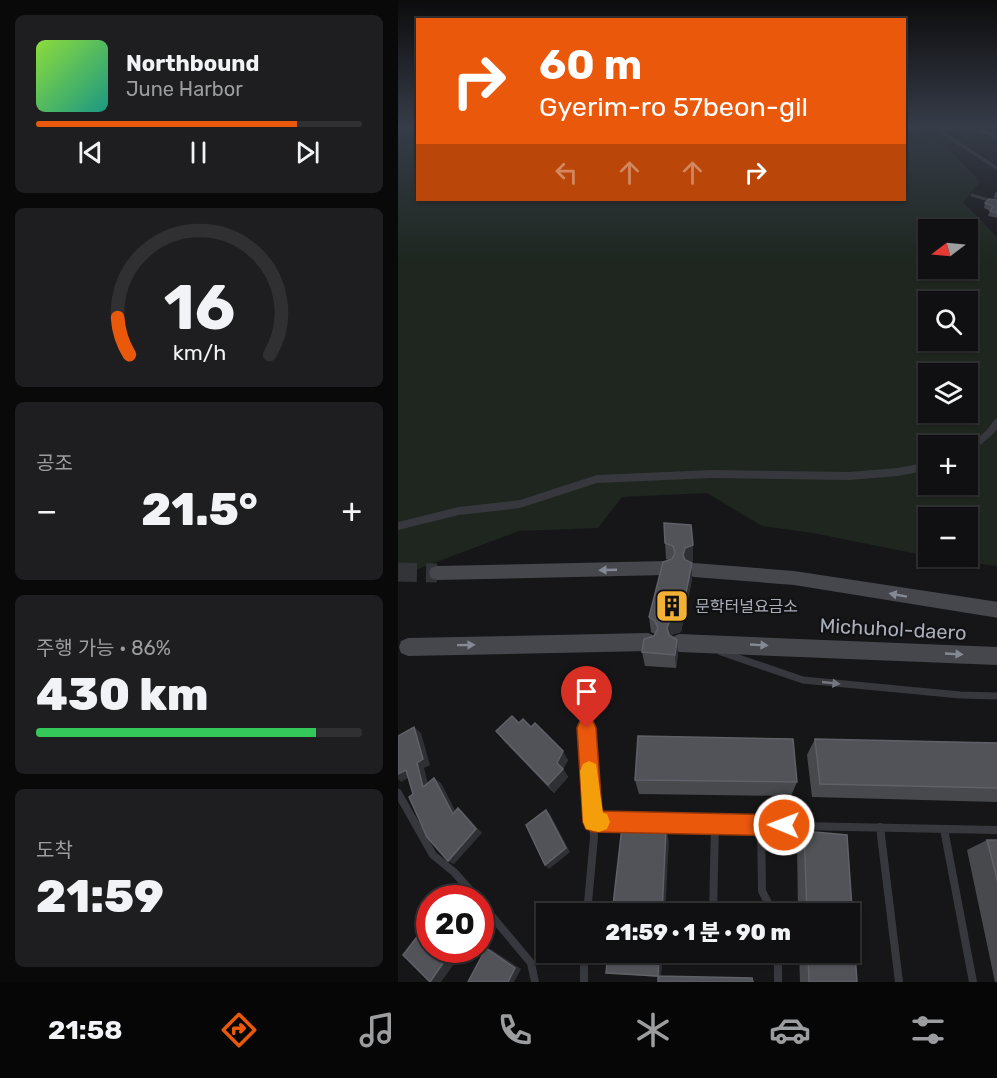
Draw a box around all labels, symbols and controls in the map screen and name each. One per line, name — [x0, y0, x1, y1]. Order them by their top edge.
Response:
text: 60 m — [539, 40, 642, 90]
icon: right — [440, 42, 518, 120]
text: Northbound — [126, 50, 259, 77]
text: June Harbor — [126, 77, 243, 101]
text: Gyerim-ro 57beon-gil — [539, 91, 808, 123]
icon: previous — [74, 136, 107, 169]
icon: pause — [182, 136, 215, 169]
icon: next — [291, 136, 324, 169]
icon: left — [550, 156, 583, 189]
icon: ahead — [613, 156, 646, 189]
icon: ahead — [676, 156, 709, 189]
icon: right — [739, 156, 772, 189]
north arrow — [918, 219, 978, 279]
map controls — [918, 219, 978, 567]
text: 16 — [163, 271, 235, 345]
button: search — [918, 291, 978, 351]
text: km/h — [172, 340, 226, 365]
button: layers — [918, 363, 978, 423]
button: + — [918, 435, 978, 495]
text: 공조 — [36, 451, 73, 475]
text: 21.5° — [141, 483, 258, 536]
text: − — [36, 491, 57, 530]
text: + — [341, 491, 362, 530]
button: − — [918, 507, 978, 567]
one-way arrow — [598, 565, 617, 574]
building icon: 문학터널요금소 — [654, 588, 690, 624]
one-way arrow — [888, 591, 907, 600]
place label: 문학터널요금소 — [695, 597, 798, 616]
street label: Michuhol-daero — [819, 613, 967, 645]
text: 주행 가능 · 86% — [36, 636, 171, 660]
one-way arrow — [457, 641, 476, 650]
one-way arrow — [749, 641, 768, 650]
one-way arrow — [944, 649, 963, 659]
pin — [561, 666, 612, 728]
text: 430 km — [36, 668, 209, 721]
icon: arrive — [570, 675, 603, 708]
one-way arrow — [821, 678, 840, 688]
position arrow — [752, 793, 816, 857]
text: 도착 — [36, 838, 73, 862]
text: 21:59 — [36, 870, 164, 923]
speed limit sign: 20 — [416, 885, 494, 963]
text: 21:59 · 1 분 · 90 m — [605, 919, 791, 946]
icon: directions — [218, 1009, 260, 1051]
icon: music — [356, 1009, 398, 1051]
icon: phone — [494, 1009, 536, 1051]
icon: climate — [632, 1009, 674, 1051]
icon: car — [769, 1009, 811, 1051]
icon: filters — [907, 1009, 949, 1051]
text: 21:58 — [48, 1014, 122, 1046]

